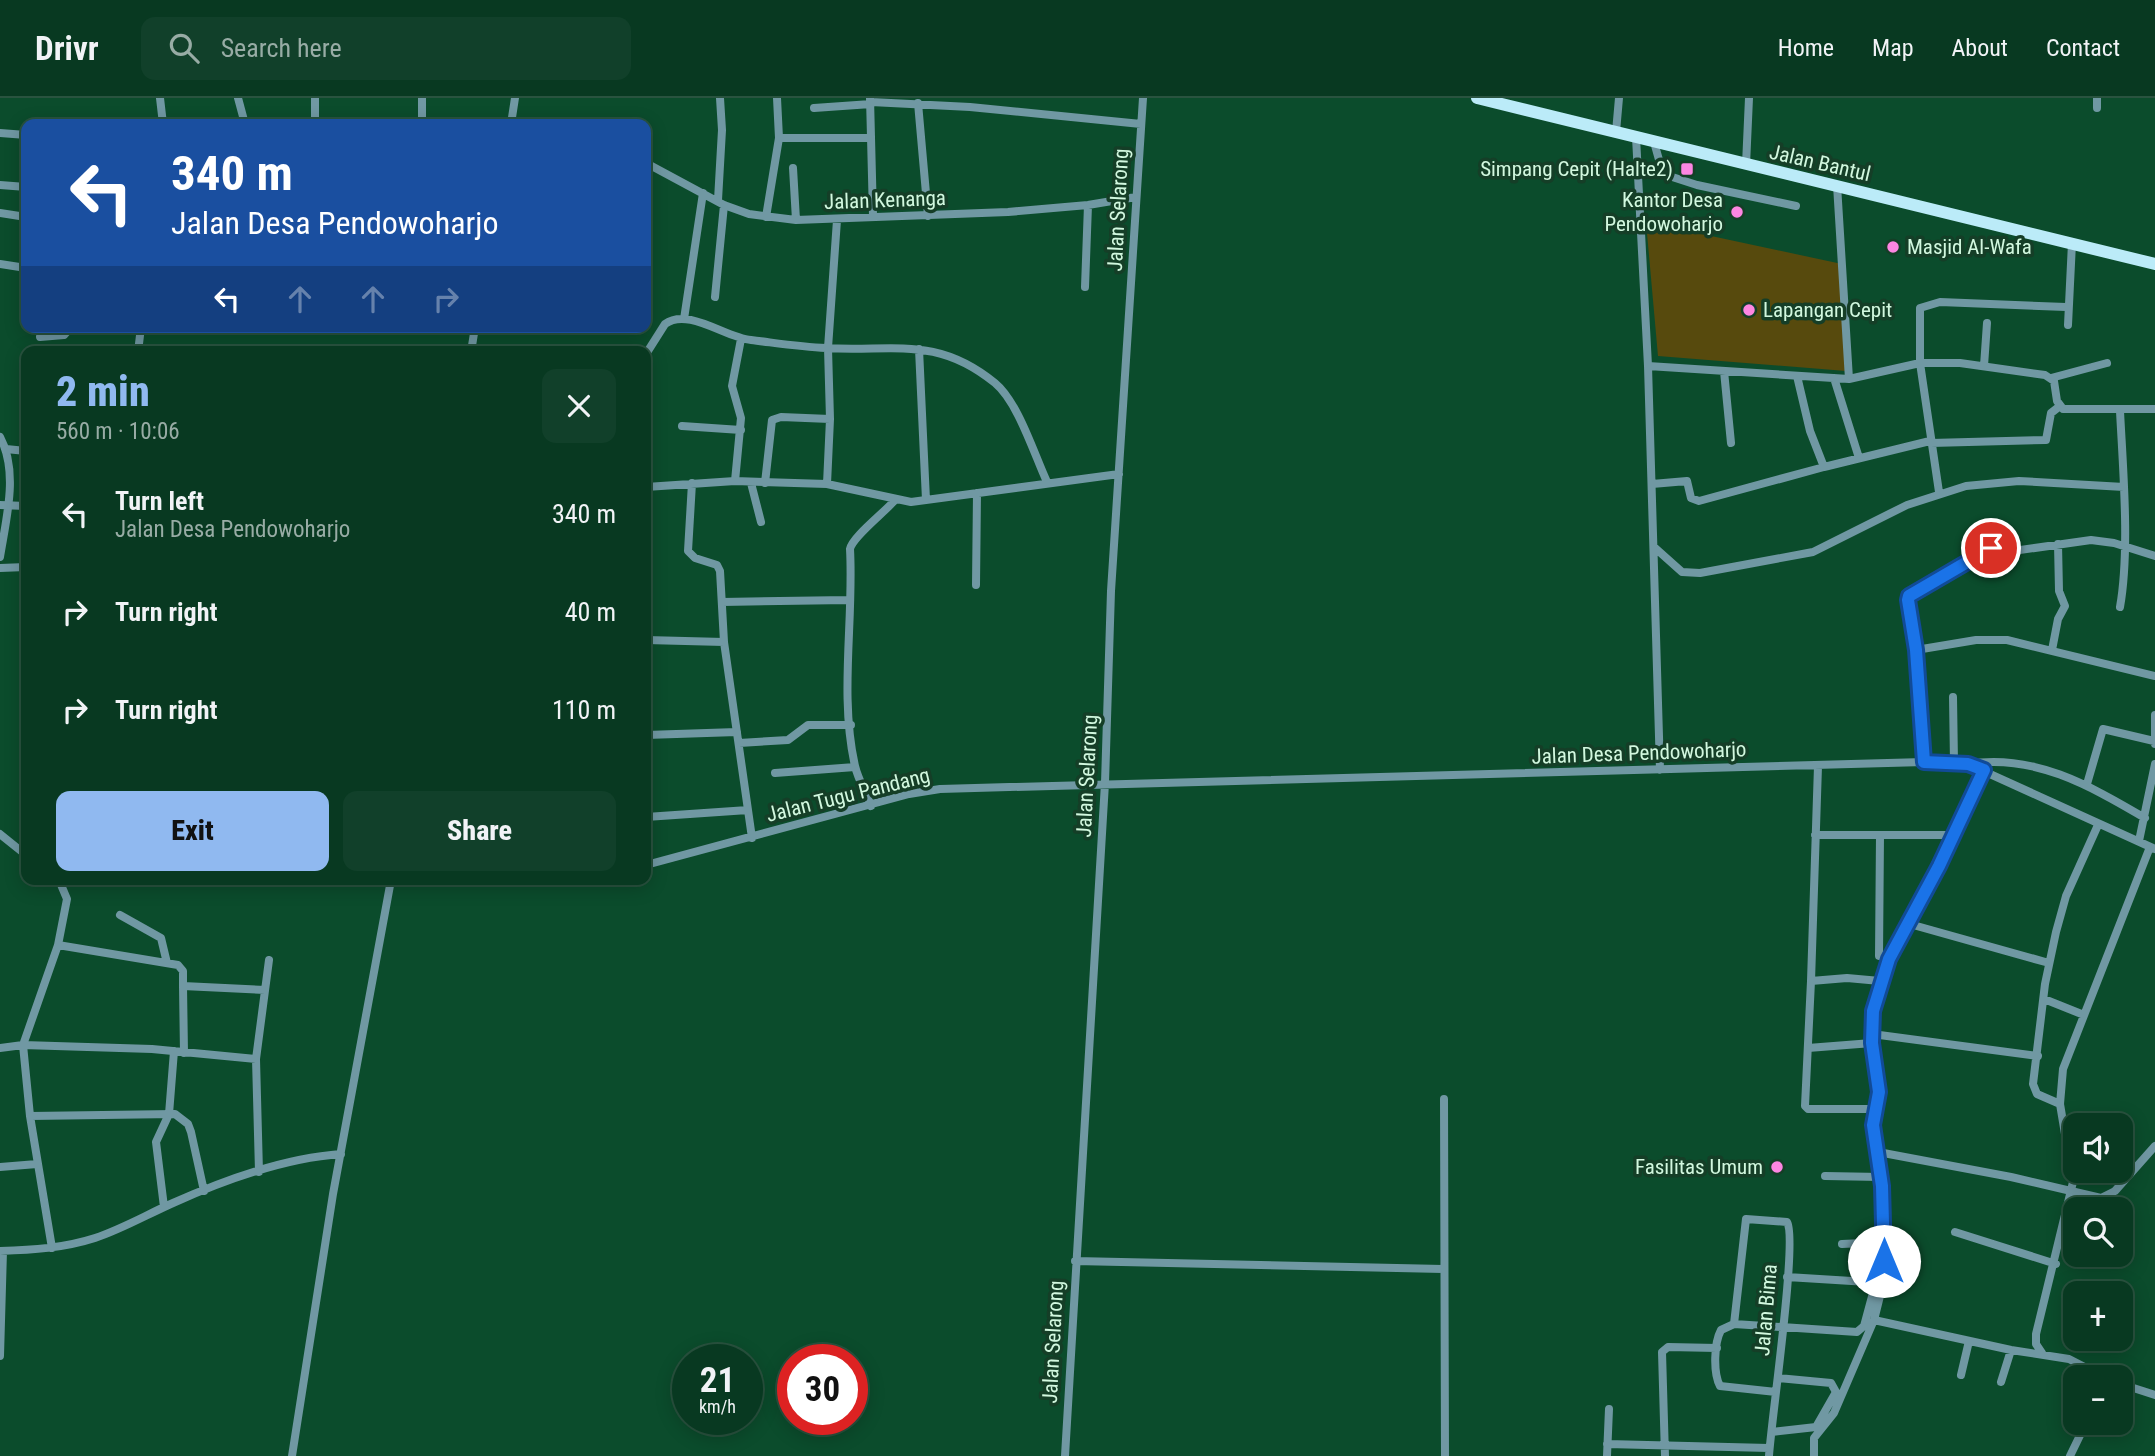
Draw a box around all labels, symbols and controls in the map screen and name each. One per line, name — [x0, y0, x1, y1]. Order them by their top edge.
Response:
search box — [141, 17, 631, 80]
text: Drivr — [35, 29, 99, 68]
icon: search — [165, 29, 203, 67]
text: Search here — [221, 33, 342, 63]
text: Home — [1778, 34, 1834, 62]
text: Map — [1872, 34, 1914, 62]
text: About — [1952, 34, 2008, 62]
text: Contact — [2046, 34, 2120, 62]
street label: Jalan Bantul — [1767, 140, 1873, 186]
text: 340 m — [171, 145, 293, 202]
icon: left — [56, 147, 147, 238]
street label: Jalan Selarong — [1103, 148, 1133, 272]
place label: Simpang Cepit (Halte2) — [1480, 157, 1673, 181]
marker: Simpang Cepit (Halte2) — [1679, 161, 1695, 177]
street label: Jalan Kenanga — [824, 186, 946, 214]
place label: Kantor Desa Pendowoharjo — [1604, 188, 1723, 236]
text: Jalan Desa Pendowoharjo — [171, 204, 498, 242]
marker: Kantor Desa Pendowoharjo — [1729, 204, 1745, 220]
place label: Masjid Al-Wafa — [1907, 235, 2032, 259]
marker: Masjid Al-Wafa — [1885, 239, 1901, 255]
icon: left — [208, 280, 246, 318]
icon: ahead — [281, 280, 319, 318]
icon: ahead — [354, 280, 392, 318]
icon: right — [427, 280, 465, 318]
place label: Lapangan Cepit — [1763, 298, 1892, 322]
marker: Lapangan Cepit — [1741, 302, 1757, 318]
text: 2 min — [56, 367, 150, 416]
button: close — [542, 369, 616, 443]
text: 560 m · 10:06 — [56, 418, 180, 445]
text: Turn left — [115, 486, 204, 516]
icon: left — [56, 495, 94, 533]
text: 340 m — [552, 499, 616, 529]
text: Jalan Desa Pendowoharjo — [115, 516, 350, 543]
pin — [1961, 518, 2021, 578]
icon: arrive — [1972, 529, 2010, 567]
icon: right — [56, 593, 94, 631]
text: Turn right — [115, 597, 217, 627]
text: 40 m — [565, 597, 616, 627]
icon: right — [56, 691, 94, 729]
text: Turn right — [115, 695, 217, 725]
text: 110 m — [552, 695, 616, 725]
street label: Jalan Selarong — [1072, 714, 1102, 838]
street label: Jalan Desa Pendowoharjo — [1531, 737, 1747, 769]
street label: Jalan Tugu Pandang — [764, 763, 932, 827]
button: Exit — [56, 791, 329, 871]
button: Share — [343, 791, 616, 871]
map controls — [2063, 1113, 2133, 1435]
button: sound — [2063, 1113, 2133, 1183]
place label: Fasilitas Umum — [1635, 1155, 1763, 1179]
marker: Fasilitas Umum — [1769, 1159, 1785, 1175]
button: search — [2063, 1197, 2133, 1267]
position arrow — [1847, 1224, 1921, 1298]
street label: Jalan Bima — [1750, 1263, 1782, 1357]
street label: Jalan Selarong — [1038, 1280, 1068, 1404]
button: + — [2063, 1281, 2133, 1351]
speed limit sign: 30 — [777, 1344, 868, 1435]
text: 21 — [700, 1360, 735, 1401]
button: − — [2063, 1365, 2133, 1435]
text: km/h — [699, 1396, 736, 1417]

